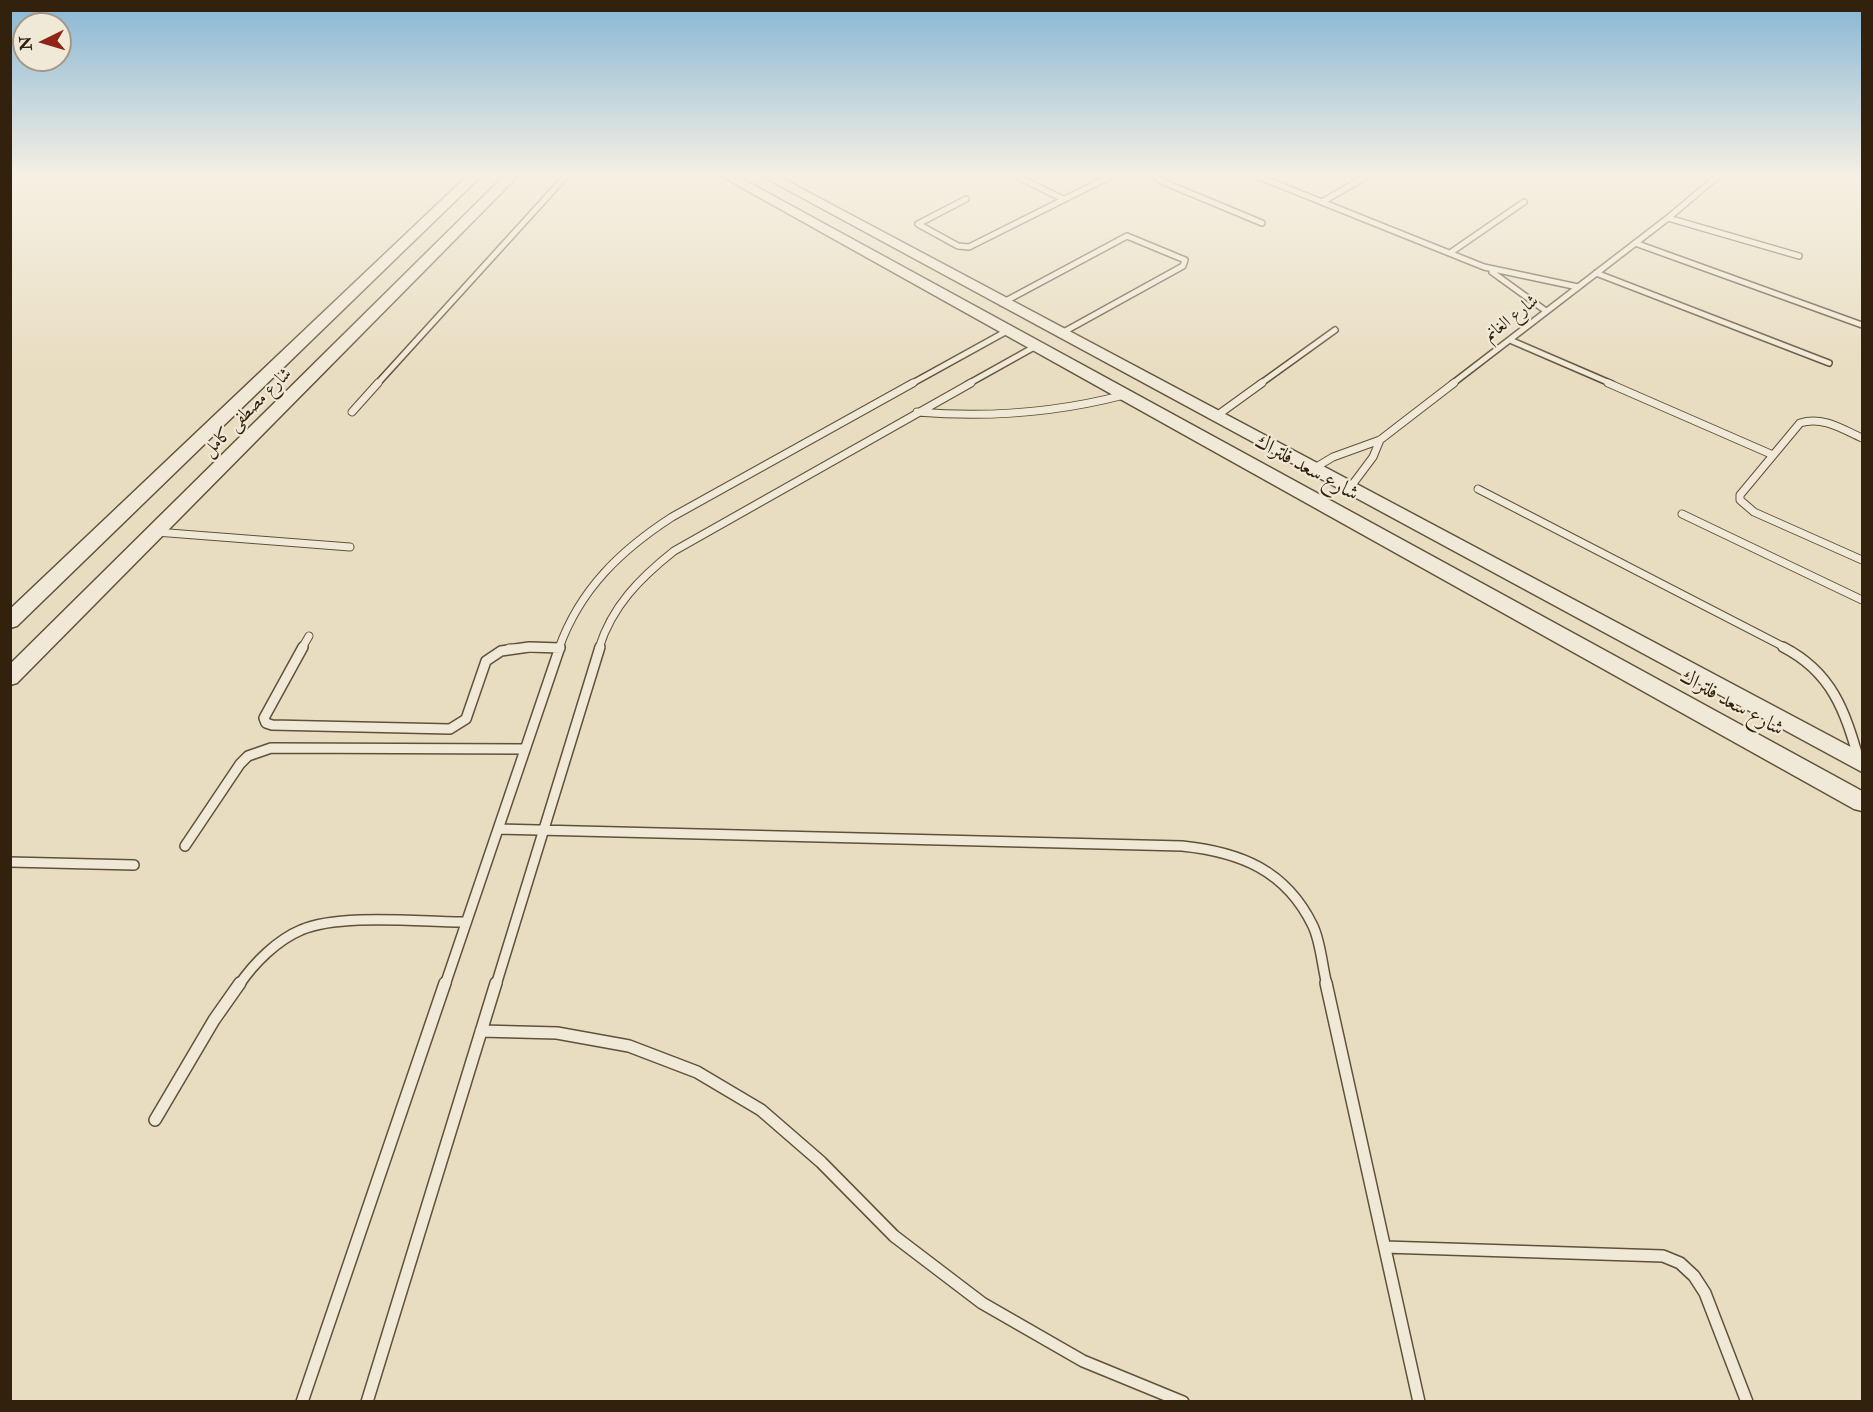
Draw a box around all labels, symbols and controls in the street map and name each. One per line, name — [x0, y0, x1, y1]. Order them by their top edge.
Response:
north arrow — [12, 12, 72, 72]
text: N — [15, 35, 37, 51]
street label: شارع الغانم — [1480, 291, 1544, 347]
street label: شارع مصطفى كامل — [199, 364, 297, 462]
street label: شارع سعد فلتراك — [1250, 430, 1362, 508]
street label: شارع سعد فلتراك — [1675, 665, 1787, 743]

